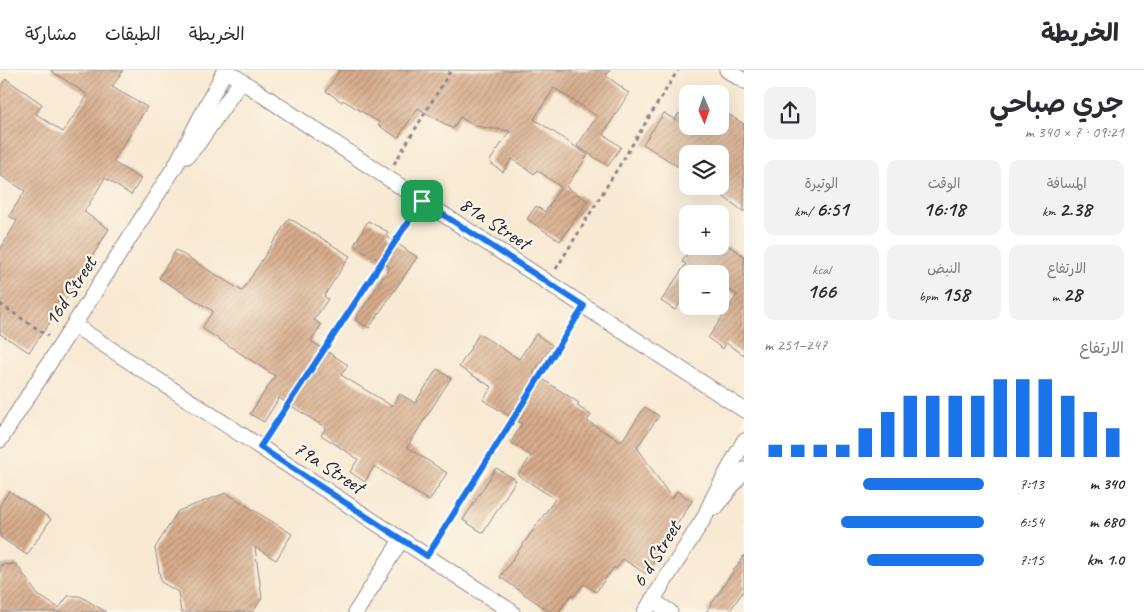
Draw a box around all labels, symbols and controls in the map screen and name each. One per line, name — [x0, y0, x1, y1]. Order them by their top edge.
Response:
text: الخريطة — [1041, 18, 1119, 48]
text: مشاركة — [25, 23, 77, 45]
text: الطبقات — [105, 23, 161, 45]
text: الخريطة — [189, 23, 245, 45]
north arrow — [679, 85, 729, 135]
map controls — [679, 85, 729, 315]
text: جري صباحي — [989, 85, 1124, 120]
button: share — [764, 87, 816, 139]
text: 09:21 · 7 × 340 m — [1025, 122, 1124, 142]
button: layers — [679, 145, 729, 195]
text: الوتيرة — [804, 175, 838, 192]
text: الوقت — [928, 175, 960, 192]
text: المسافة — [1047, 175, 1087, 192]
pin — [401, 180, 443, 222]
icon: arrive — [408, 187, 436, 215]
street label: 81a Street — [455, 191, 538, 257]
text: 6:51 — [816, 196, 849, 222]
text: 16:18 — [923, 196, 965, 222]
text: 2.38 — [1059, 196, 1091, 222]
text: /km — [794, 203, 816, 220]
text: km — [1042, 203, 1059, 220]
button: + — [679, 205, 729, 255]
street label: 16d Street — [38, 250, 103, 331]
text: النبض — [927, 260, 961, 277]
text: الارتفاع — [1047, 260, 1086, 277]
text: kcal — [812, 261, 831, 278]
button: − — [679, 265, 729, 315]
text: 166 — [807, 278, 836, 304]
text: 158 — [941, 281, 969, 307]
text: 28 — [1063, 281, 1082, 307]
text: bpm — [919, 288, 941, 305]
text: m — [1052, 288, 1063, 305]
text: 247–251 m — [764, 335, 827, 355]
text: الارتفاع — [1079, 338, 1124, 358]
street label: 79a Street — [289, 435, 372, 501]
text: 7:13 — [1019, 474, 1044, 494]
text: 340 m — [1089, 474, 1124, 494]
text: 6:54 — [1019, 512, 1044, 532]
text: 680 m — [1089, 512, 1124, 532]
street label: 6 d Street — [626, 514, 688, 592]
text: 7:15 — [1019, 550, 1044, 570]
text: 1.0 km — [1087, 550, 1124, 570]

